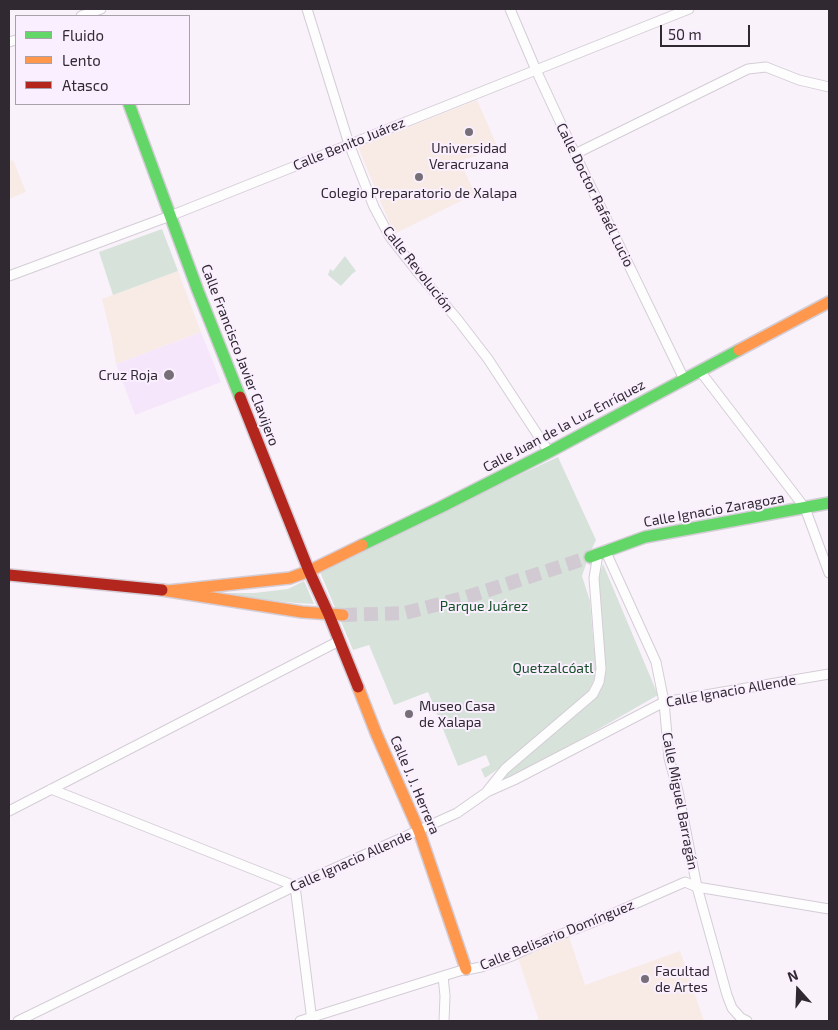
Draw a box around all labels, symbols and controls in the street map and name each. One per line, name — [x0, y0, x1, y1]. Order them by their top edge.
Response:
legend — [15, 15, 190, 105]
scale bar — [663, 15, 753, 47]
text: 50 m — [668, 25, 702, 43]
text: Fluido — [62, 26, 104, 44]
text: Lento — [62, 51, 101, 69]
text: Atasco — [62, 76, 108, 94]
street label: Calle Benito Juárez — [291, 114, 407, 174]
street label: Calle Doctor Rafaél Lucio — [553, 120, 637, 270]
marker: Universidad Veracruzana — [463, 126, 475, 138]
place label: Universidad Veracruzana — [429, 140, 509, 172]
marker: Colegio Preparatorio de Xalapa — [413, 171, 425, 183]
place label: Colegio Preparatorio de Xalapa — [321, 185, 517, 201]
street label: Calle Revolución — [379, 223, 457, 315]
street label: Calle Francisco Javier Clavijero — [198, 262, 282, 448]
place label: Cruz Roja — [98, 367, 158, 383]
marker: Cruz Roja — [162, 368, 176, 382]
street label: Calle Juan de la Luz Enríquez — [480, 376, 648, 476]
street label: Calle Ignacio Zaragoza — [642, 489, 786, 531]
park label: Parque Juárez — [440, 598, 528, 614]
park label: Quetzalcóatl — [512, 660, 594, 676]
street label: Calle Ignacio Allende — [665, 671, 797, 711]
place label: Museo Casa de Xalapa — [419, 698, 495, 730]
marker: Museo Casa de Xalapa — [403, 708, 415, 720]
street label: Calle Miguel Barragán — [658, 731, 702, 871]
street label: Calle J. J. Herrera — [387, 733, 443, 837]
street label: Calle Ignacio Allende — [288, 827, 414, 895]
street label: Calle Belisario Domínguez — [477, 896, 637, 974]
place label: Facultad de Artes — [655, 963, 710, 996]
north arrow — [773, 965, 823, 1015]
text: N — [785, 966, 800, 985]
marker: Facultad de Artes — [639, 973, 651, 985]

